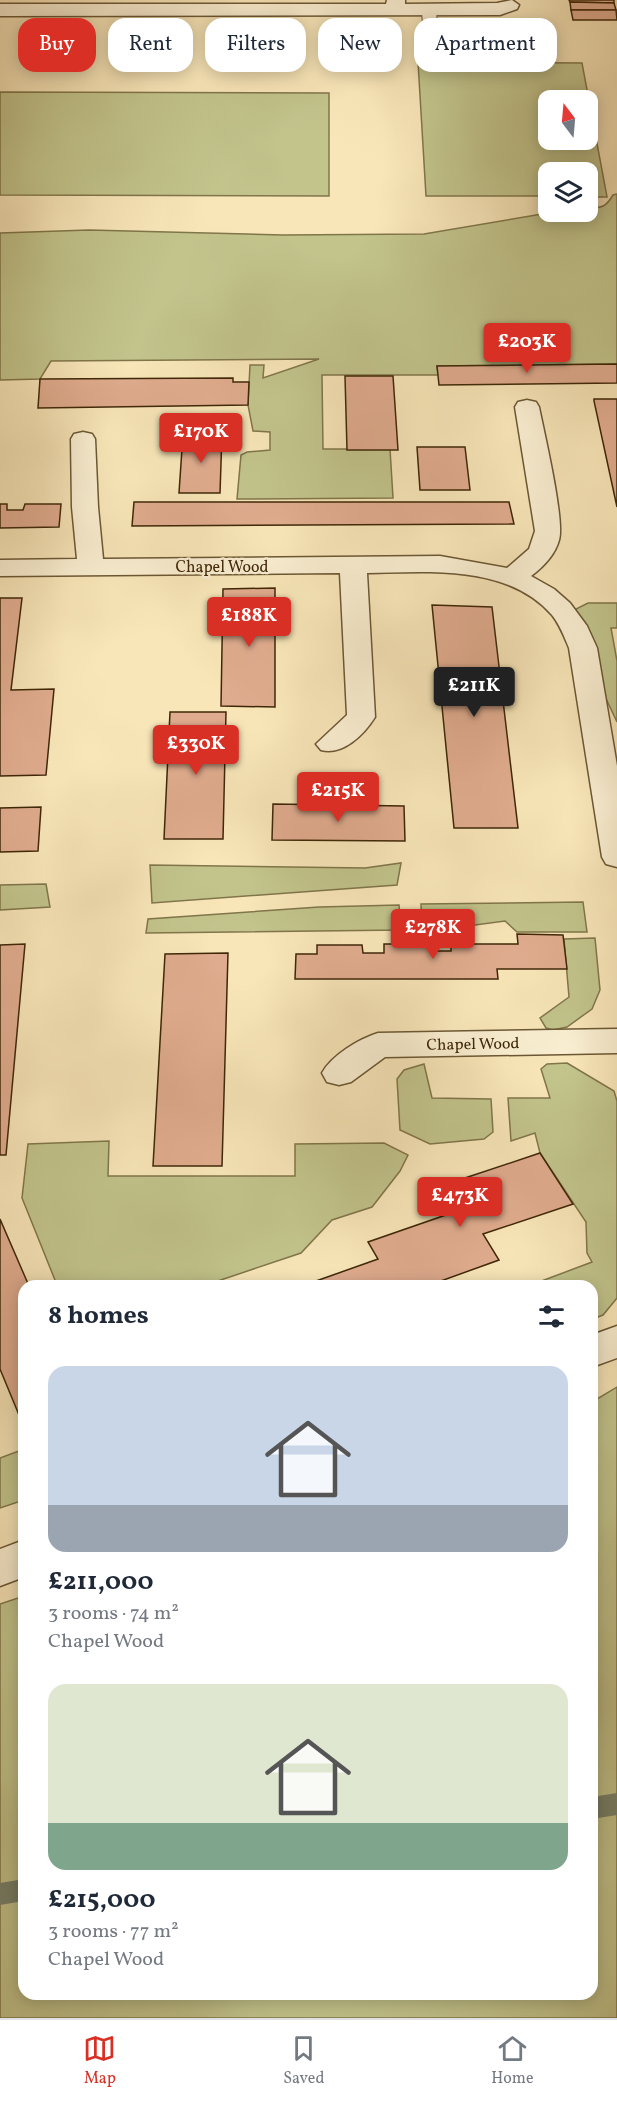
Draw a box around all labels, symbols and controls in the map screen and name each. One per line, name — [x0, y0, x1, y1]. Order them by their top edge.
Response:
chip: Buy — [18, 18, 96, 72]
chip: Rent — [108, 18, 193, 72]
chip: Filters — [205, 18, 306, 72]
chip: New — [318, 18, 402, 72]
chip: Apartment — [414, 18, 557, 72]
north arrow — [538, 90, 598, 150]
map controls — [538, 90, 598, 222]
button: layers — [538, 162, 598, 222]
pin: £203K — [485, 323, 569, 374]
text: £203K — [498, 328, 556, 356]
pin: £170K — [159, 413, 243, 464]
text: £170K — [173, 418, 229, 446]
street label: Chapel Wood — [175, 557, 269, 579]
pin: £188K — [207, 597, 291, 648]
text: £188K — [221, 602, 277, 630]
pin: £211K — [432, 667, 516, 718]
text: £211K — [448, 672, 500, 700]
pin: £330K — [154, 725, 238, 776]
text: £330K — [167, 730, 225, 758]
pin: £215K — [296, 772, 380, 823]
text: £215K — [311, 777, 365, 805]
pin: £278K — [391, 909, 475, 960]
text: £278K — [405, 914, 461, 942]
street label: Chapel Wood — [426, 1033, 520, 1057]
pin: £473K — [418, 1177, 502, 1228]
text: £473K — [431, 1182, 489, 1210]
text: 8 homes — [48, 1298, 149, 1334]
icon: filters — [535, 1300, 568, 1333]
icon: home — [254, 1405, 362, 1513]
text: £211,000 — [48, 1564, 154, 1600]
text: 3 rooms · 74 m² — [48, 1600, 179, 1628]
text: Chapel Wood — [48, 1628, 164, 1656]
icon: home — [254, 1723, 362, 1831]
text: £215,000 — [48, 1882, 156, 1918]
text: 3 rooms · 77 m² — [48, 1918, 179, 1946]
text: Chapel Wood — [48, 1946, 164, 1974]
tab: Map — [83, 2032, 116, 2090]
tab: Saved — [283, 2032, 324, 2090]
tab: Home — [491, 2032, 534, 2090]

